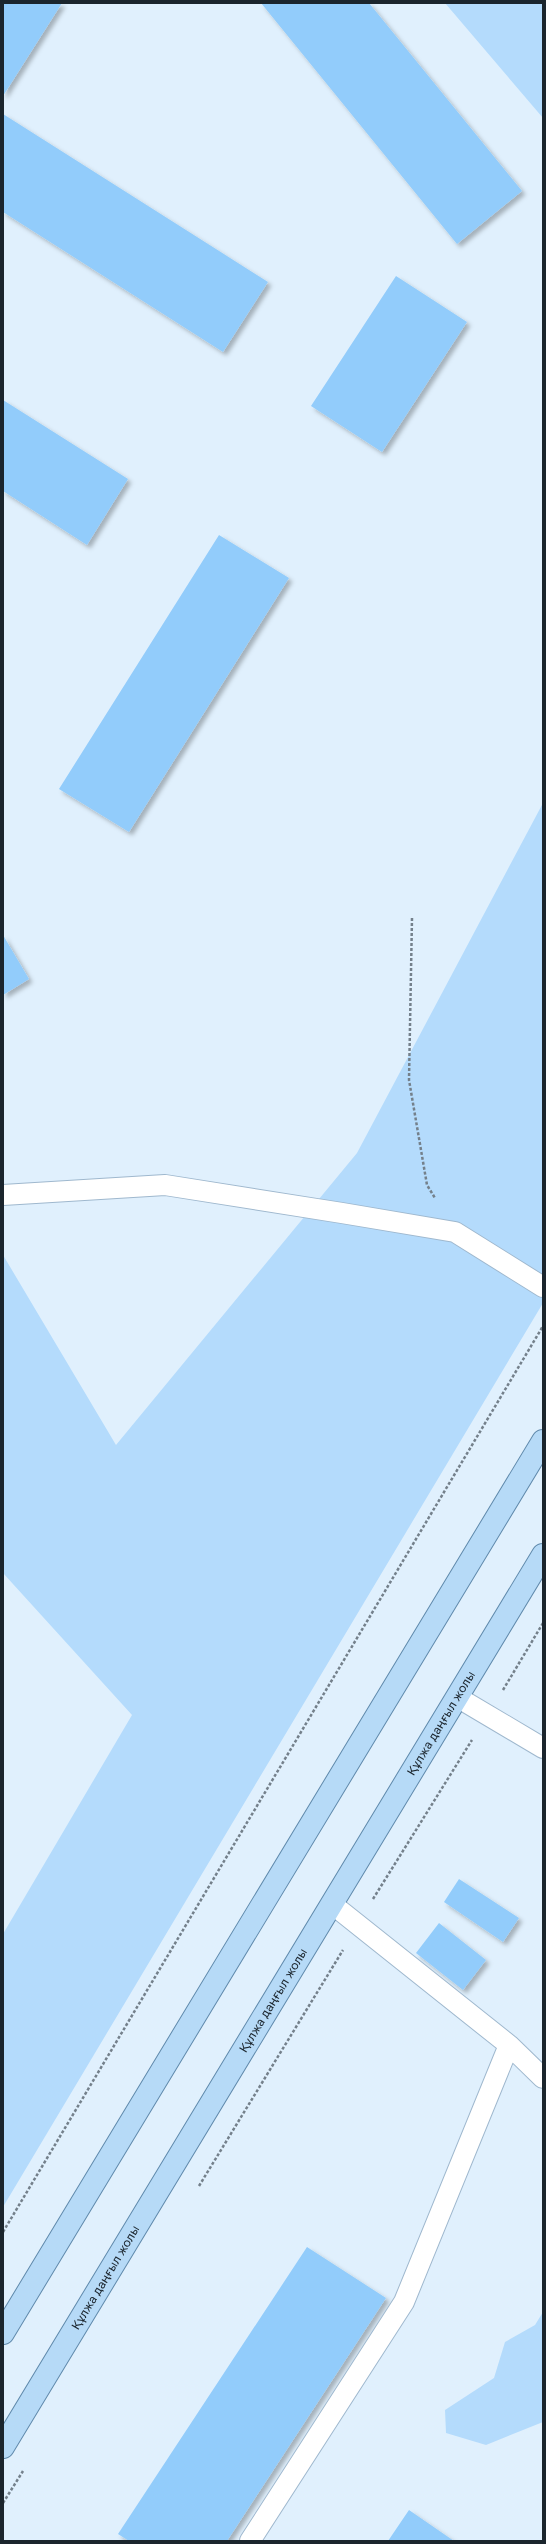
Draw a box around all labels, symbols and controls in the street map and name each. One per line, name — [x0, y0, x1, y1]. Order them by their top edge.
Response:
street label: Құлжа даңғыл жолы — [403, 1668, 478, 1778]
street label: Құлжа даңғыл жолы — [236, 1945, 310, 2055]
street label: Құлжа даңғыл жолы — [68, 2222, 142, 2332]

